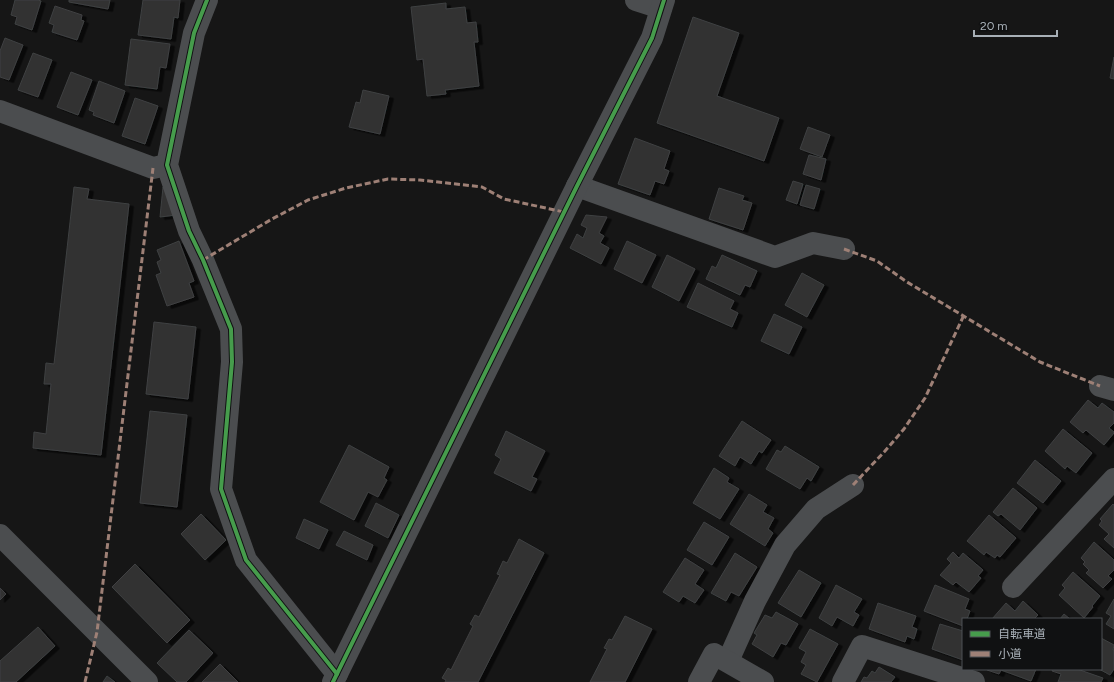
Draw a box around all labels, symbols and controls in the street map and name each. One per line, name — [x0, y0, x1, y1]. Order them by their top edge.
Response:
scale bar — [974, 12, 1057, 38]
text: 20 m — [980, 19, 1008, 33]
legend — [962, 618, 1102, 670]
text: 自転車道 — [998, 627, 1046, 641]
text: 小道 — [998, 647, 1022, 661]

